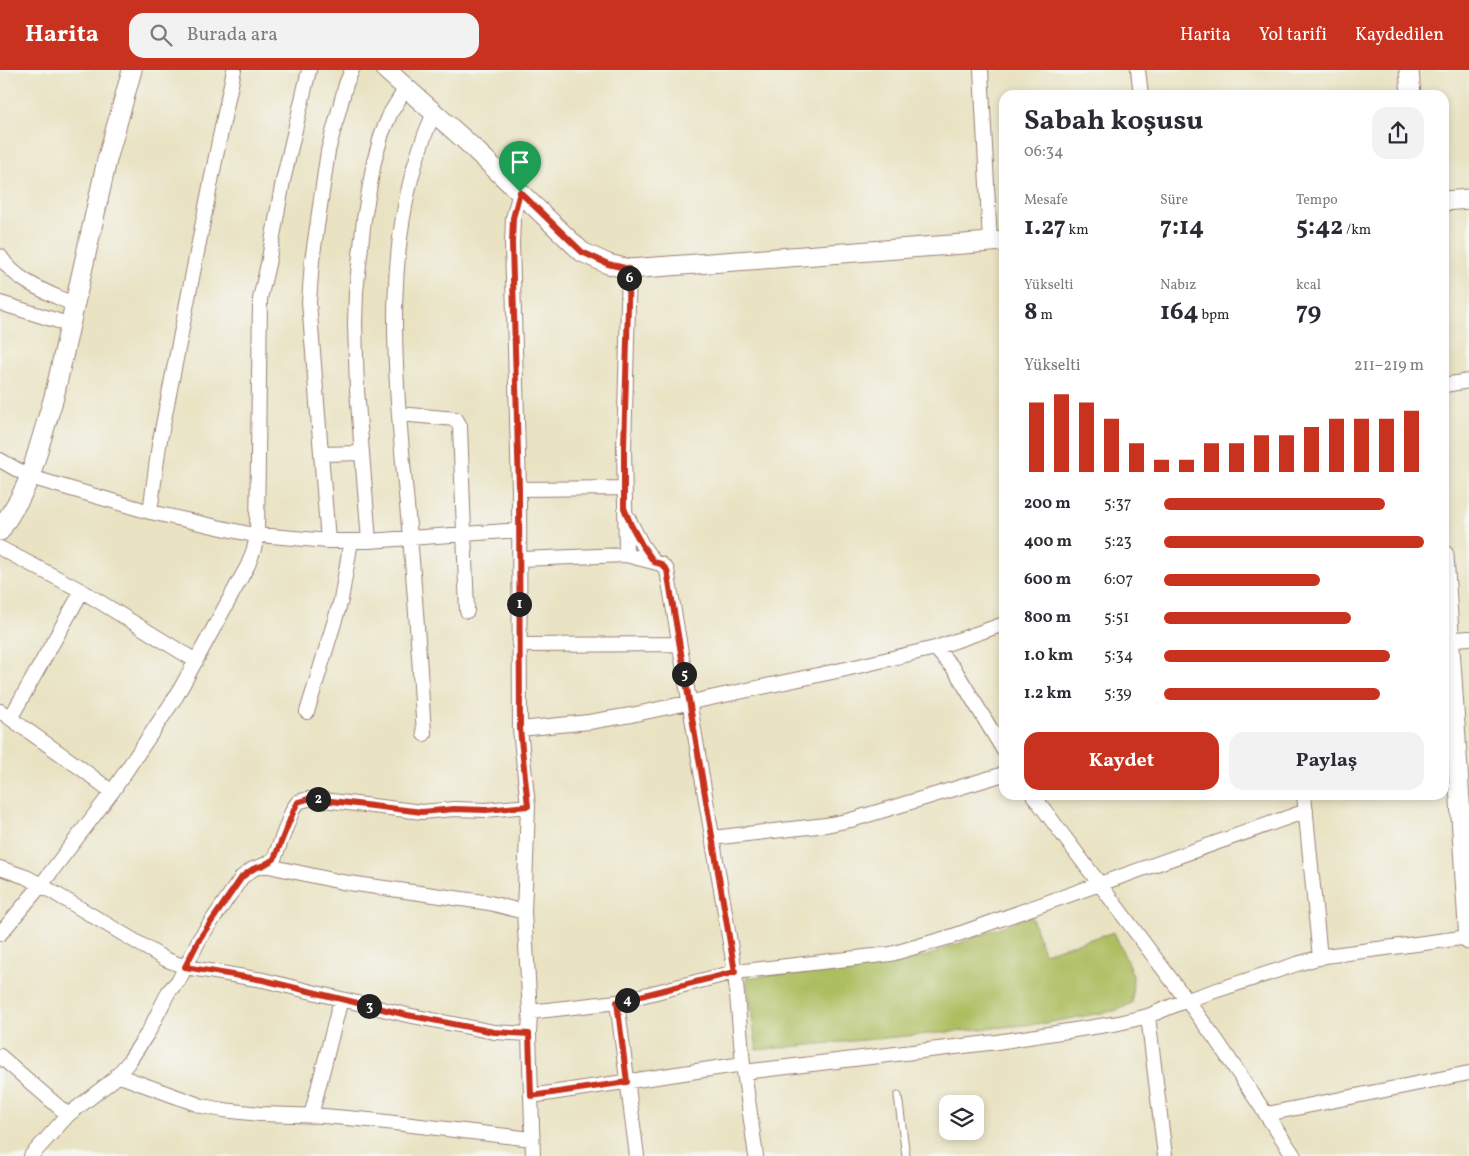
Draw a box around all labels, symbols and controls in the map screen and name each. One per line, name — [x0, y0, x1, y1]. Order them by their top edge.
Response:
search box — [129, 13, 479, 58]
text: Harita — [25, 18, 99, 52]
icon: search — [147, 21, 175, 49]
text: Burada ara — [187, 22, 278, 48]
text: Harita — [1180, 23, 1231, 48]
text: Yol tarifi — [1259, 23, 1327, 48]
text: Kaydedilen — [1355, 23, 1444, 48]
text: Sabah koşusu — [1024, 102, 1203, 141]
button: share — [1372, 107, 1424, 159]
pin — [499, 141, 541, 192]
text: 06:34 — [1024, 141, 1063, 163]
icon: arrive — [506, 148, 534, 176]
text: Mesafe — [1024, 191, 1068, 210]
text: Süre — [1160, 191, 1188, 210]
text: Tempo — [1296, 191, 1338, 210]
text: 1.27 — [1024, 210, 1066, 245]
text: 7:14 — [1160, 210, 1204, 245]
text: 5:42 — [1296, 210, 1343, 245]
text: km — [1066, 221, 1089, 240]
text: /km — [1343, 221, 1371, 240]
pin: 6 — [616, 266, 642, 290]
text: 6 — [626, 269, 633, 288]
text: Yükselti — [1024, 276, 1074, 295]
text: Nabız — [1160, 276, 1196, 295]
text: kcal — [1296, 276, 1321, 295]
text: 8 — [1024, 295, 1038, 330]
text: 164 — [1160, 295, 1199, 330]
text: 79 — [1296, 295, 1321, 330]
text: m — [1038, 306, 1053, 325]
text: bpm — [1199, 306, 1229, 325]
text: Yükselti — [1024, 355, 1081, 377]
text: 211–219 m — [1354, 355, 1424, 377]
text: 200 m — [1024, 493, 1071, 515]
text: 5:37 — [1104, 493, 1131, 515]
text: 400 m — [1024, 531, 1072, 553]
text: 5:23 — [1104, 531, 1132, 553]
text: 600 m — [1024, 569, 1071, 591]
text: 6:07 — [1104, 569, 1133, 591]
pin: 1 — [506, 592, 532, 616]
text: 1 — [517, 595, 522, 614]
text: 800 m — [1024, 607, 1071, 629]
text: 5:51 — [1104, 607, 1129, 629]
text: 1.0 km — [1024, 645, 1073, 667]
text: 5:34 — [1104, 645, 1133, 667]
pin: 5 — [672, 662, 696, 686]
text: 5 — [681, 665, 688, 684]
text: 1.2 km — [1024, 683, 1072, 705]
text: 5:39 — [1104, 683, 1132, 705]
button: Kaydet — [1024, 732, 1219, 790]
button: Paylaş — [1229, 732, 1424, 790]
pin: 2 — [306, 786, 330, 812]
text: 2 — [315, 790, 322, 809]
pin: 4 — [614, 988, 640, 1012]
text: 4 — [623, 991, 632, 1010]
pin: 3 — [356, 994, 382, 1018]
text: 3 — [366, 997, 373, 1016]
map controls — [939, 1095, 984, 1140]
button: layers — [939, 1095, 984, 1140]

